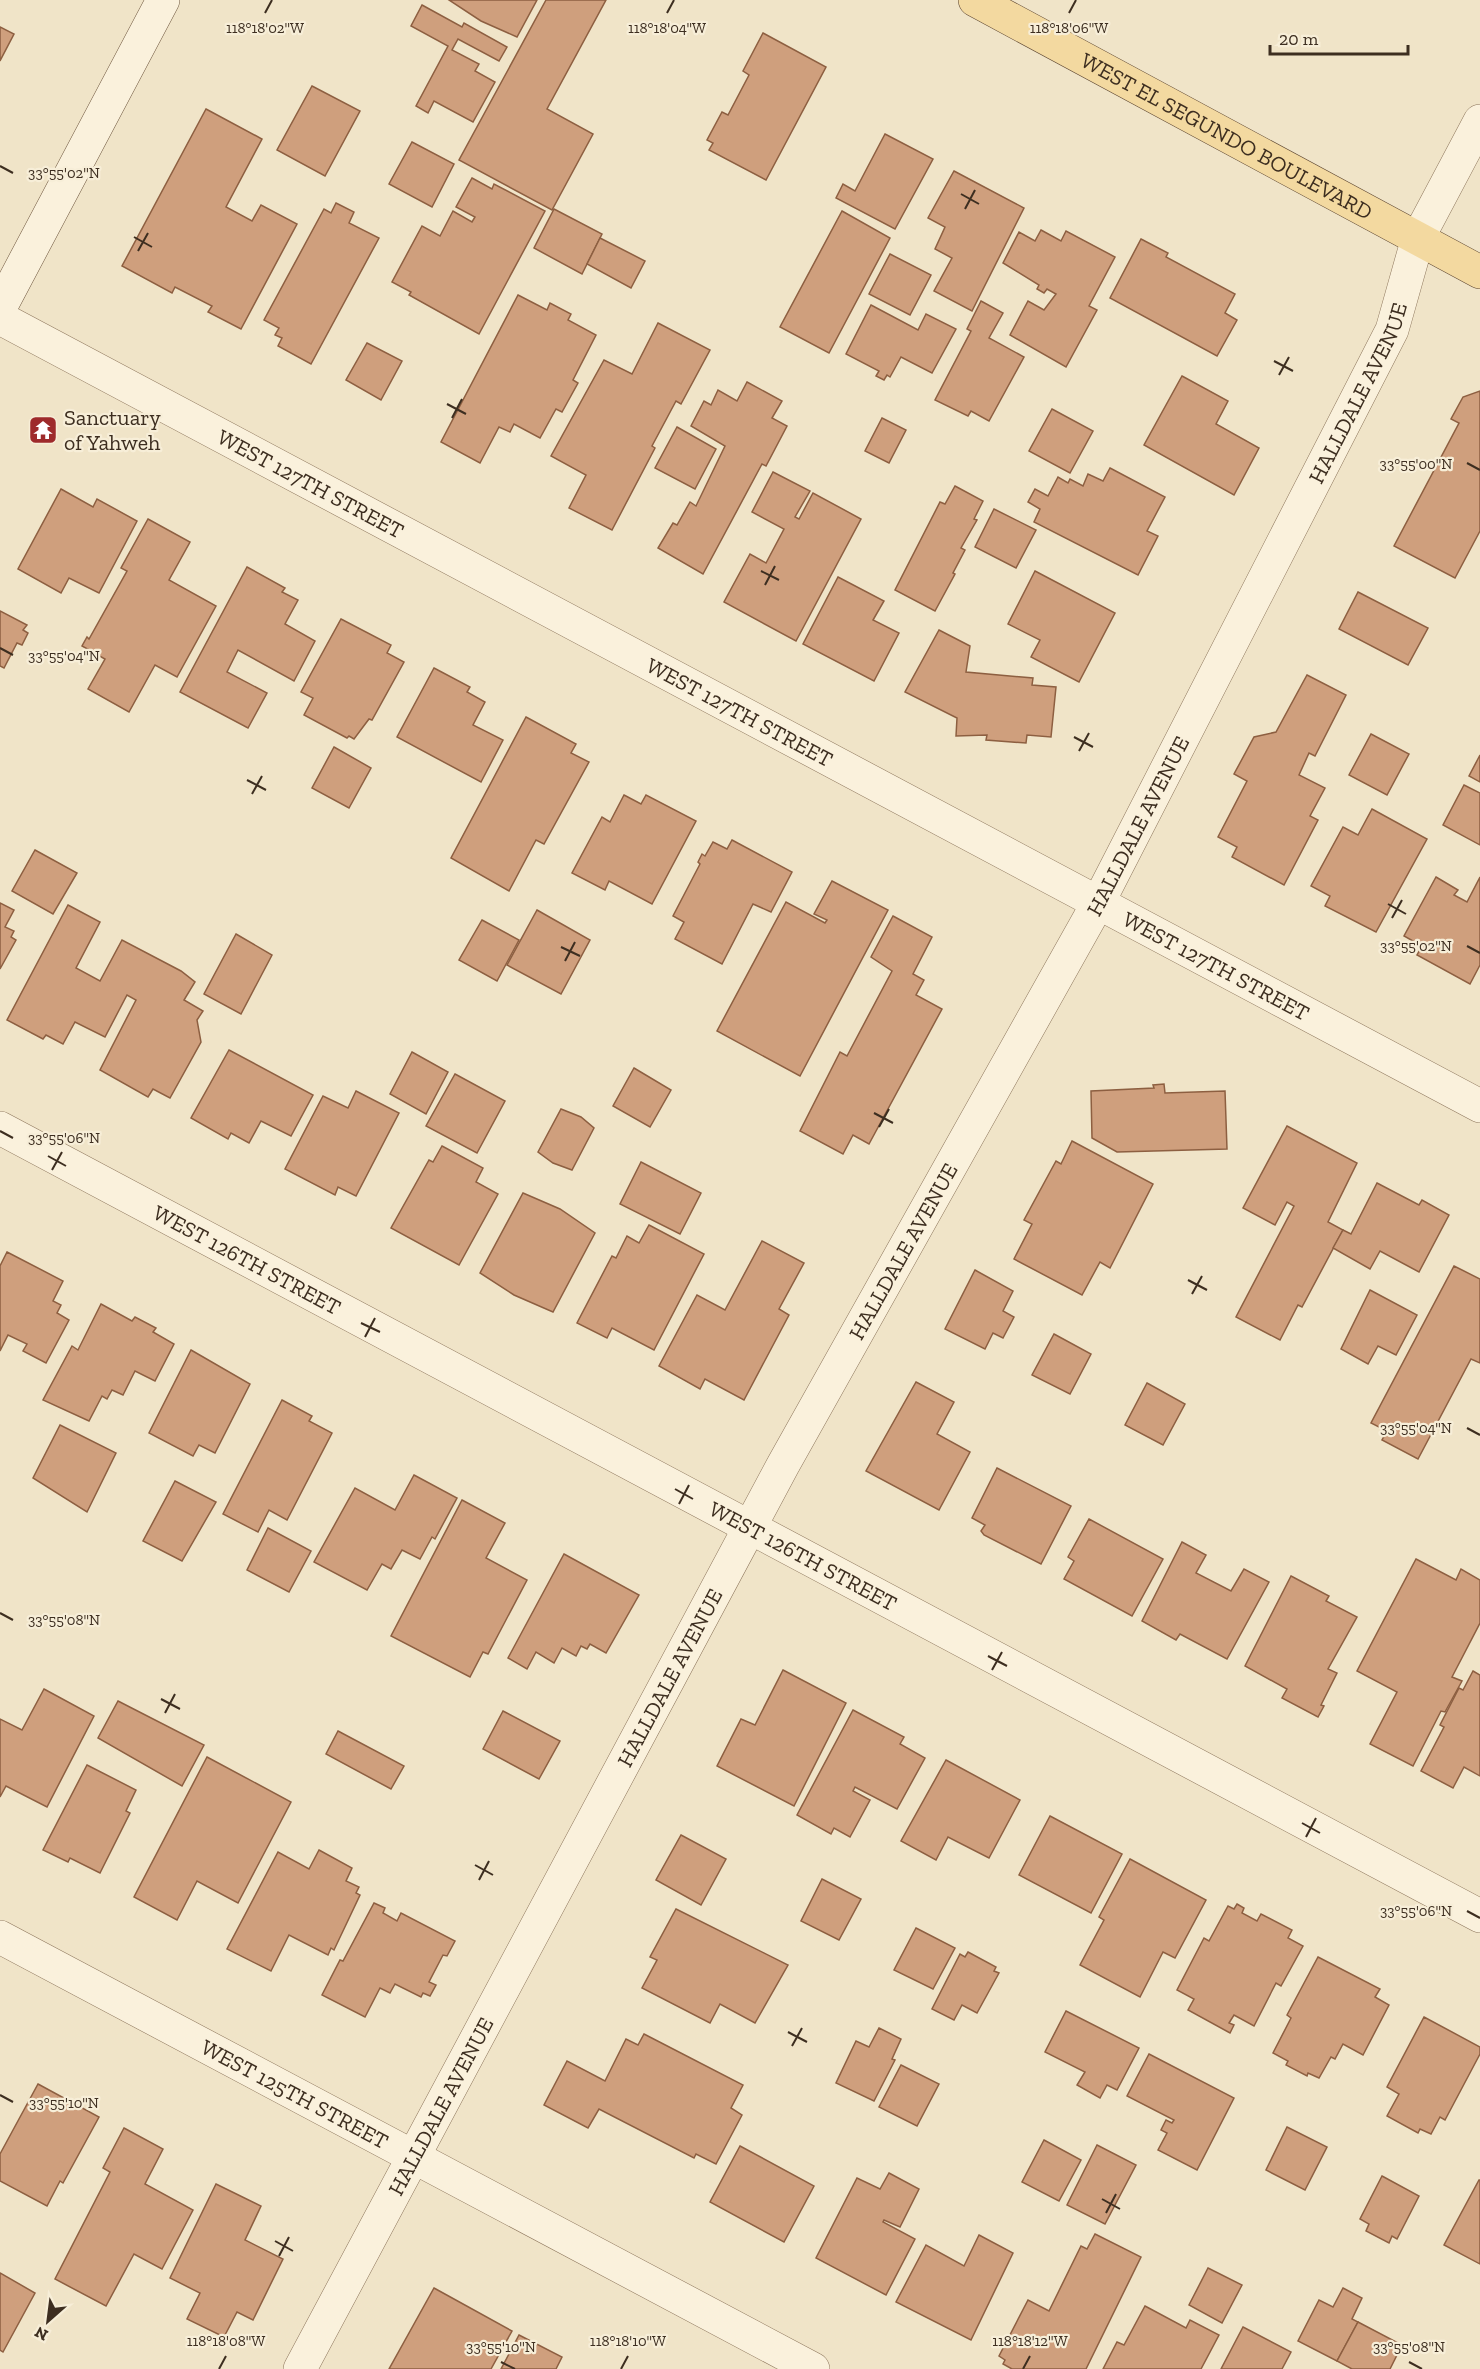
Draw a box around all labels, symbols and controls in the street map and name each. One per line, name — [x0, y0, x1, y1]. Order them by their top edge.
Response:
scale bar — [1270, 18, 1408, 56]
text: 118°18'02"W — [226, 19, 304, 37]
text: 118°18'04"W — [628, 19, 706, 37]
text: 118°18'06"W — [1030, 19, 1108, 37]
text: 20 m — [1279, 28, 1319, 50]
street label: WEST EL SEGUNDO BOULEVARD — [1076, 47, 1377, 226]
text: 33°55'02"N — [28, 164, 100, 182]
street label: HALLDALE AVENUE — [1303, 300, 1413, 488]
place label: Sanctuary of Yahweh — [64, 404, 161, 456]
temple icon: Sanctuary of Yahweh — [27, 414, 59, 446]
street label: WEST 127TH STREET — [213, 423, 409, 545]
text: 33°55'00"N — [1380, 455, 1452, 473]
text: 33°55'04"N — [28, 647, 100, 665]
street label: WEST 127TH STREET — [642, 652, 838, 773]
street label: HALLDALE AVENUE — [1081, 732, 1195, 921]
street label: WEST 127TH STREET — [1118, 905, 1314, 1027]
text: 33°55'02"N — [1380, 937, 1452, 955]
text: 33°55'06"N — [28, 1129, 100, 1147]
street label: HALLDALE AVENUE — [843, 1158, 963, 1345]
street label: WEST 126TH STREET — [148, 1199, 346, 1321]
text: 33°55'04"N — [1380, 1419, 1452, 1437]
street label: WEST 126TH STREET — [705, 1495, 902, 1617]
street label: HALLDALE AVENUE — [611, 1584, 729, 1772]
text: 33°55'08"N — [28, 1611, 100, 1629]
text: 33°55'06"N — [1380, 1902, 1452, 1920]
street label: HALLDALE AVENUE — [382, 2013, 499, 2200]
street label: WEST 125TH STREET — [196, 2033, 393, 2155]
text: 33°55'10"N — [29, 2094, 99, 2112]
north arrow — [18, 2291, 78, 2351]
text: N — [31, 2323, 51, 2345]
text: 118°18'08"W — [187, 2332, 265, 2350]
text: 118°18'10"W — [590, 2332, 666, 2350]
text: 118°18'12"W — [992, 2332, 1068, 2350]
text: 33°55'10"N — [466, 2338, 536, 2356]
text: 33°55'08"N — [1373, 2338, 1445, 2356]

